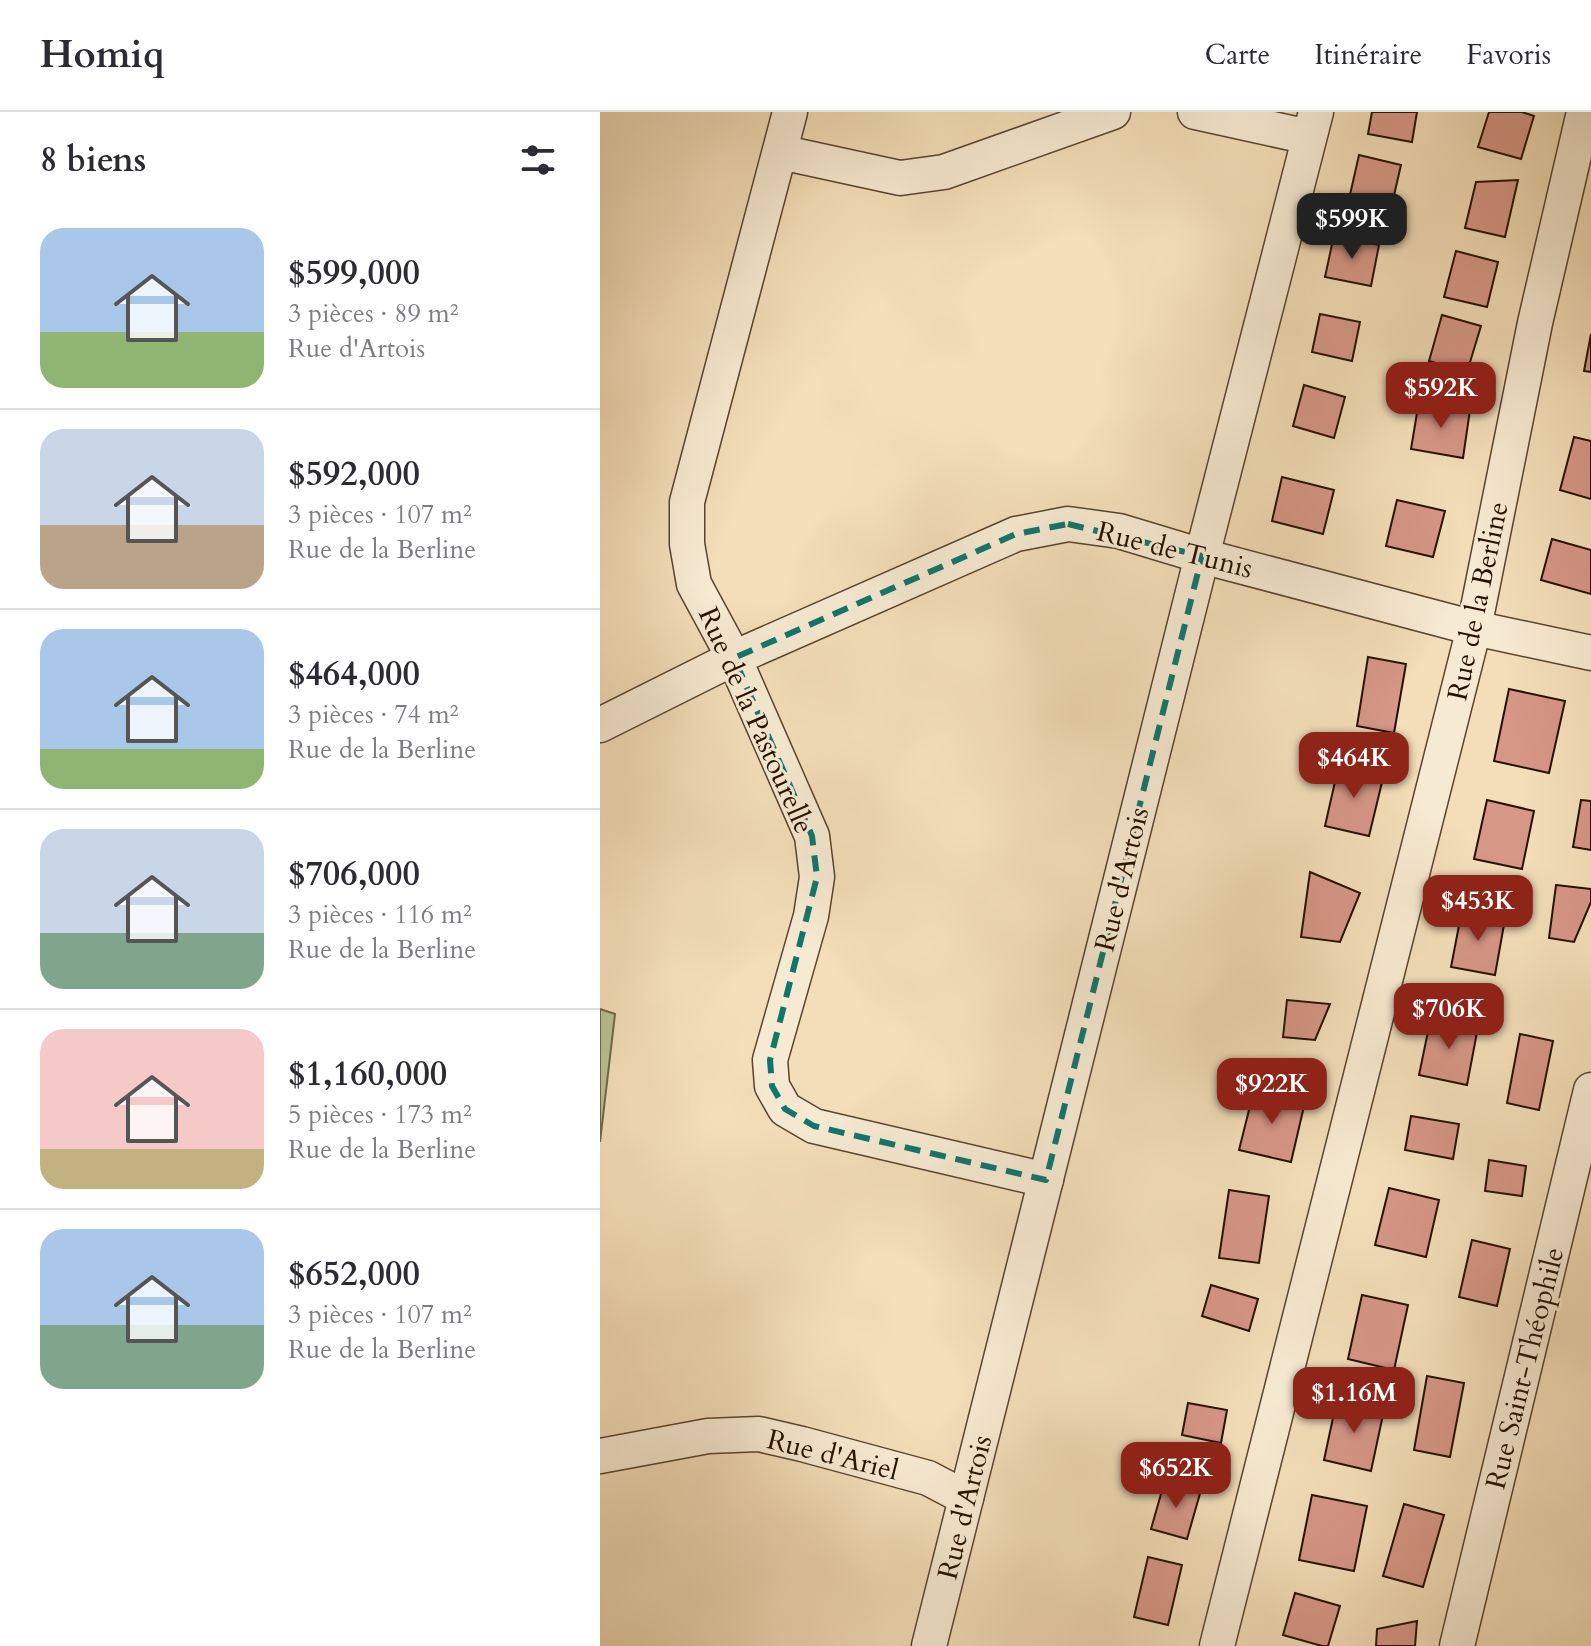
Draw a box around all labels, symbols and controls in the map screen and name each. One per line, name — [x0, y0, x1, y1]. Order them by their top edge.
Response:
text: Homiq — [40, 29, 164, 81]
text: Carte — [1205, 36, 1270, 74]
text: Itinéraire — [1314, 36, 1422, 74]
text: Favoris — [1466, 36, 1551, 74]
text: 8 biens — [40, 137, 146, 183]
icon: filters — [516, 138, 560, 182]
pin: $599K — [1296, 193, 1408, 261]
text: $599K — [1315, 201, 1389, 236]
text: $599,000 — [288, 250, 420, 296]
icon: home — [104, 260, 200, 356]
text: 3 pièces · 89 m² — [288, 296, 459, 331]
text: Rue d'Artois — [288, 331, 425, 366]
pin: $592K — [1385, 362, 1497, 430]
text: $592K — [1404, 370, 1478, 405]
text: $592,000 — [288, 451, 420, 497]
icon: home — [104, 461, 200, 557]
text: 3 pièces · 107 m² — [288, 497, 472, 532]
street label: Rue de la Berline — [1438, 498, 1518, 704]
street label: Rue de Tunis — [1093, 512, 1257, 588]
text: Rue de la Berline — [288, 532, 476, 567]
street label: Rue de la Pastourelle — [689, 601, 823, 840]
text: $464,000 — [288, 651, 420, 697]
icon: home — [104, 661, 200, 757]
text: 3 pièces · 74 m² — [288, 697, 459, 732]
text: Rue de la Berline — [288, 732, 476, 767]
pin: $464K — [1298, 732, 1410, 800]
text: $464K — [1317, 740, 1391, 775]
street label: Rue d'Artois — [1086, 803, 1158, 955]
text: $706,000 — [288, 851, 420, 897]
icon: home — [104, 861, 200, 957]
pin: $453K — [1422, 875, 1534, 943]
text: $453K — [1441, 883, 1515, 918]
text: 3 pièces · 116 m² — [288, 897, 472, 932]
text: Rue de la Berline — [288, 932, 476, 967]
pin: $706K — [1393, 983, 1505, 1051]
text: $706K — [1412, 991, 1486, 1026]
text: $1,160,000 — [288, 1051, 447, 1097]
pin: $922K — [1216, 1058, 1328, 1126]
icon: home — [104, 1061, 200, 1157]
text: $922K — [1235, 1066, 1309, 1101]
text: 5 pièces · 173 m² — [288, 1097, 472, 1132]
text: Rue de la Berline — [288, 1132, 476, 1167]
street label: Rue Saint-Théophile — [1477, 1243, 1573, 1493]
text: $652,000 — [288, 1251, 420, 1297]
icon: home — [104, 1261, 200, 1357]
text: 3 pièces · 107 m² — [288, 1297, 472, 1332]
text: Rue de la Berline — [288, 1332, 476, 1367]
pin: $1.16M — [1289, 1367, 1419, 1435]
text: $1.16M — [1311, 1375, 1397, 1410]
street label: Rue d'Ariel — [763, 1420, 902, 1490]
street label: Rue d'Artois — [929, 1431, 1001, 1583]
pin: $652K — [1120, 1442, 1232, 1510]
text: $652K — [1139, 1450, 1213, 1485]

